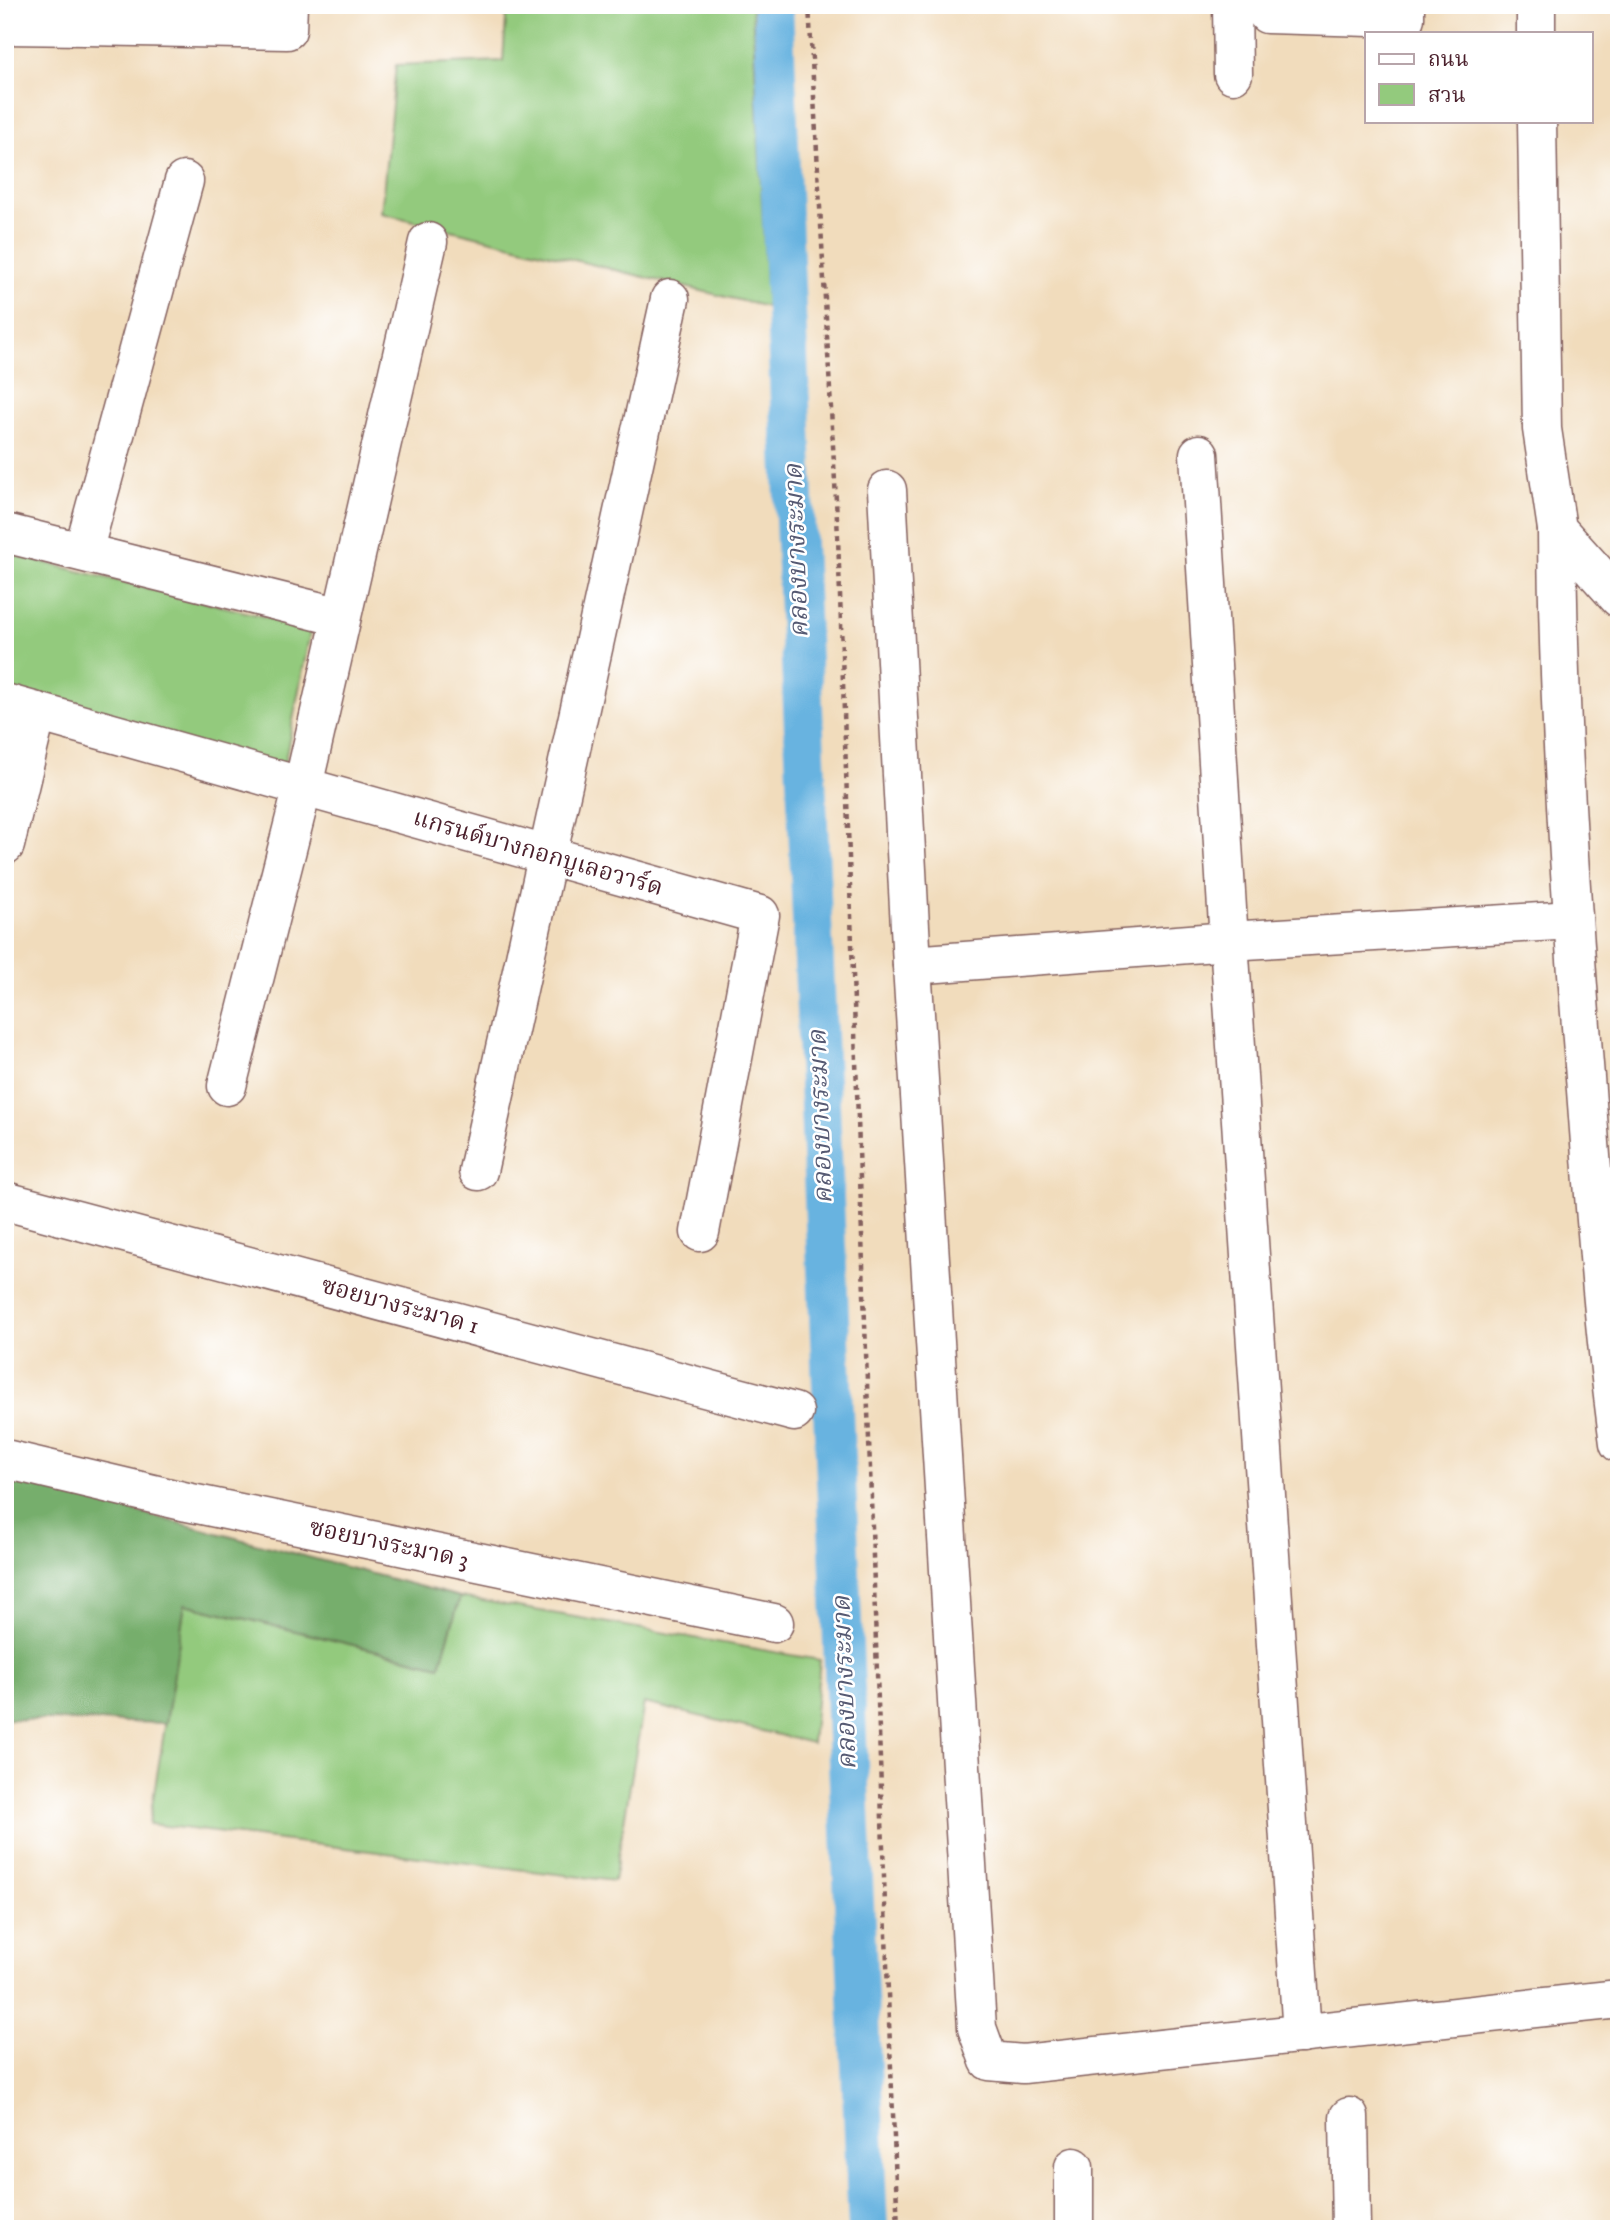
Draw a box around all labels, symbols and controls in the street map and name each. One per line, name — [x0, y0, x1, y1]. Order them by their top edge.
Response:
legend — [1365, 32, 1592, 122]
text: ถนน — [1428, 47, 1469, 73]
text: สวน — [1428, 83, 1466, 109]
water label: คลองบางระมาด — [777, 462, 817, 639]
street label: แกรนด์บางกอกบูเลอวาร์ด — [410, 801, 667, 903]
water label: คลองบางระมาด — [801, 1028, 841, 1205]
street label: ซอยบางระมาด 1 — [318, 1271, 482, 1341]
street label: ซอยบางระมาด 3 — [307, 1512, 471, 1576]
water label: คลองบางระมาด — [825, 1594, 865, 1771]

